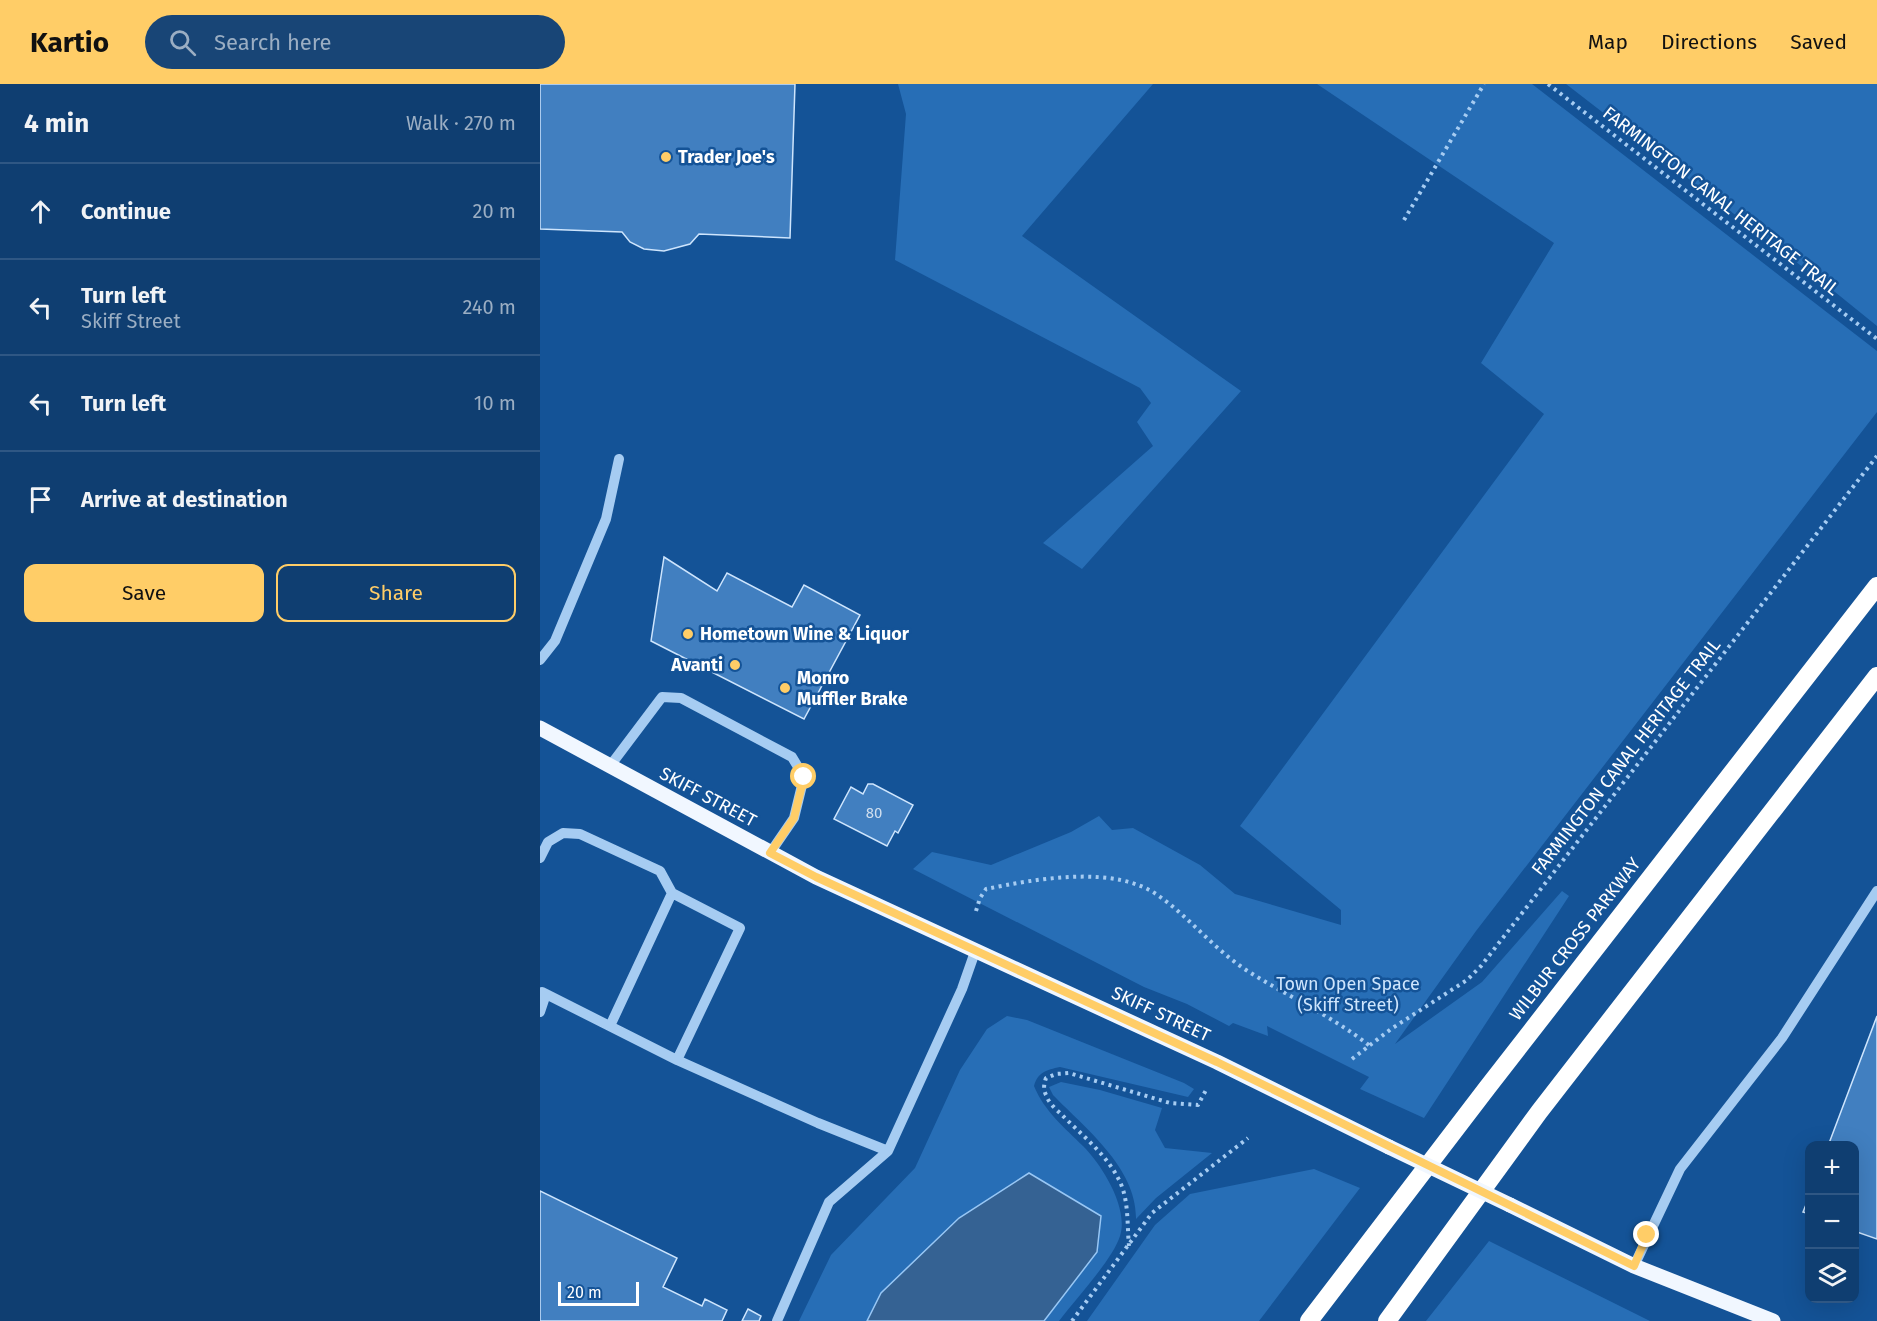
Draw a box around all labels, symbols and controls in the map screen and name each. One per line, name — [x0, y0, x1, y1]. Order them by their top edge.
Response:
search box — [145, 15, 565, 69]
text: Kartio — [30, 26, 109, 59]
icon: search — [166, 26, 199, 59]
text: Search here — [214, 29, 332, 56]
text: Map — [1588, 29, 1628, 55]
text: Directions — [1661, 29, 1757, 55]
text: Saved — [1790, 29, 1847, 55]
street label: FARMINGTON CANAL HERITAGE TRAIL — [1598, 102, 1844, 300]
text: 4 min — [24, 108, 89, 139]
text: Walk · 270 m — [406, 111, 516, 135]
place label: Trader Joe's — [678, 146, 775, 168]
marker: Trader Joe's — [659, 150, 673, 164]
icon: ahead — [24, 195, 57, 228]
text: Continue — [81, 198, 171, 225]
text: 20 m — [473, 199, 516, 223]
text: Turn left — [81, 282, 166, 309]
icon: left — [24, 291, 57, 324]
text: 240 m — [462, 295, 516, 319]
text: Skiff Street — [81, 309, 181, 333]
icon: left — [24, 387, 57, 420]
text: Turn left — [81, 390, 166, 417]
text: 10 m — [474, 391, 516, 415]
icon: arrive — [24, 483, 57, 516]
text: Arrive at destination — [81, 486, 288, 513]
button: Save — [24, 564, 264, 622]
button: Share — [276, 564, 516, 622]
place label: Hometown Wine & Liquor — [700, 623, 910, 645]
marker: Hometown Wine & Liquor — [681, 627, 695, 641]
street label: FARMINGTON CANAL HERITAGE TRAIL — [1527, 634, 1725, 880]
place label: Avanti — [670, 654, 723, 676]
marker: Avanti — [728, 658, 742, 672]
place label: Monro Muffler Brake — [797, 667, 908, 710]
marker: Monro Muffler Brake — [778, 681, 792, 695]
street label: SKIFF STREET — [656, 762, 761, 832]
route start — [790, 763, 816, 789]
house number: 80 — [866, 804, 882, 822]
street label: WILBUR CROSS PARKWAY — [1505, 853, 1645, 1025]
park label: Town Open Space (Skiff Street) — [1276, 973, 1420, 1016]
street label: SKIFF STREET — [1108, 982, 1214, 1047]
map controls — [1805, 1141, 1859, 1303]
button: + — [1805, 1141, 1859, 1195]
button: − — [1805, 1195, 1859, 1249]
route end — [1633, 1221, 1659, 1247]
button: layers — [1805, 1249, 1859, 1303]
scale bar — [558, 1279, 639, 1306]
text: 20 m — [567, 1283, 602, 1302]

